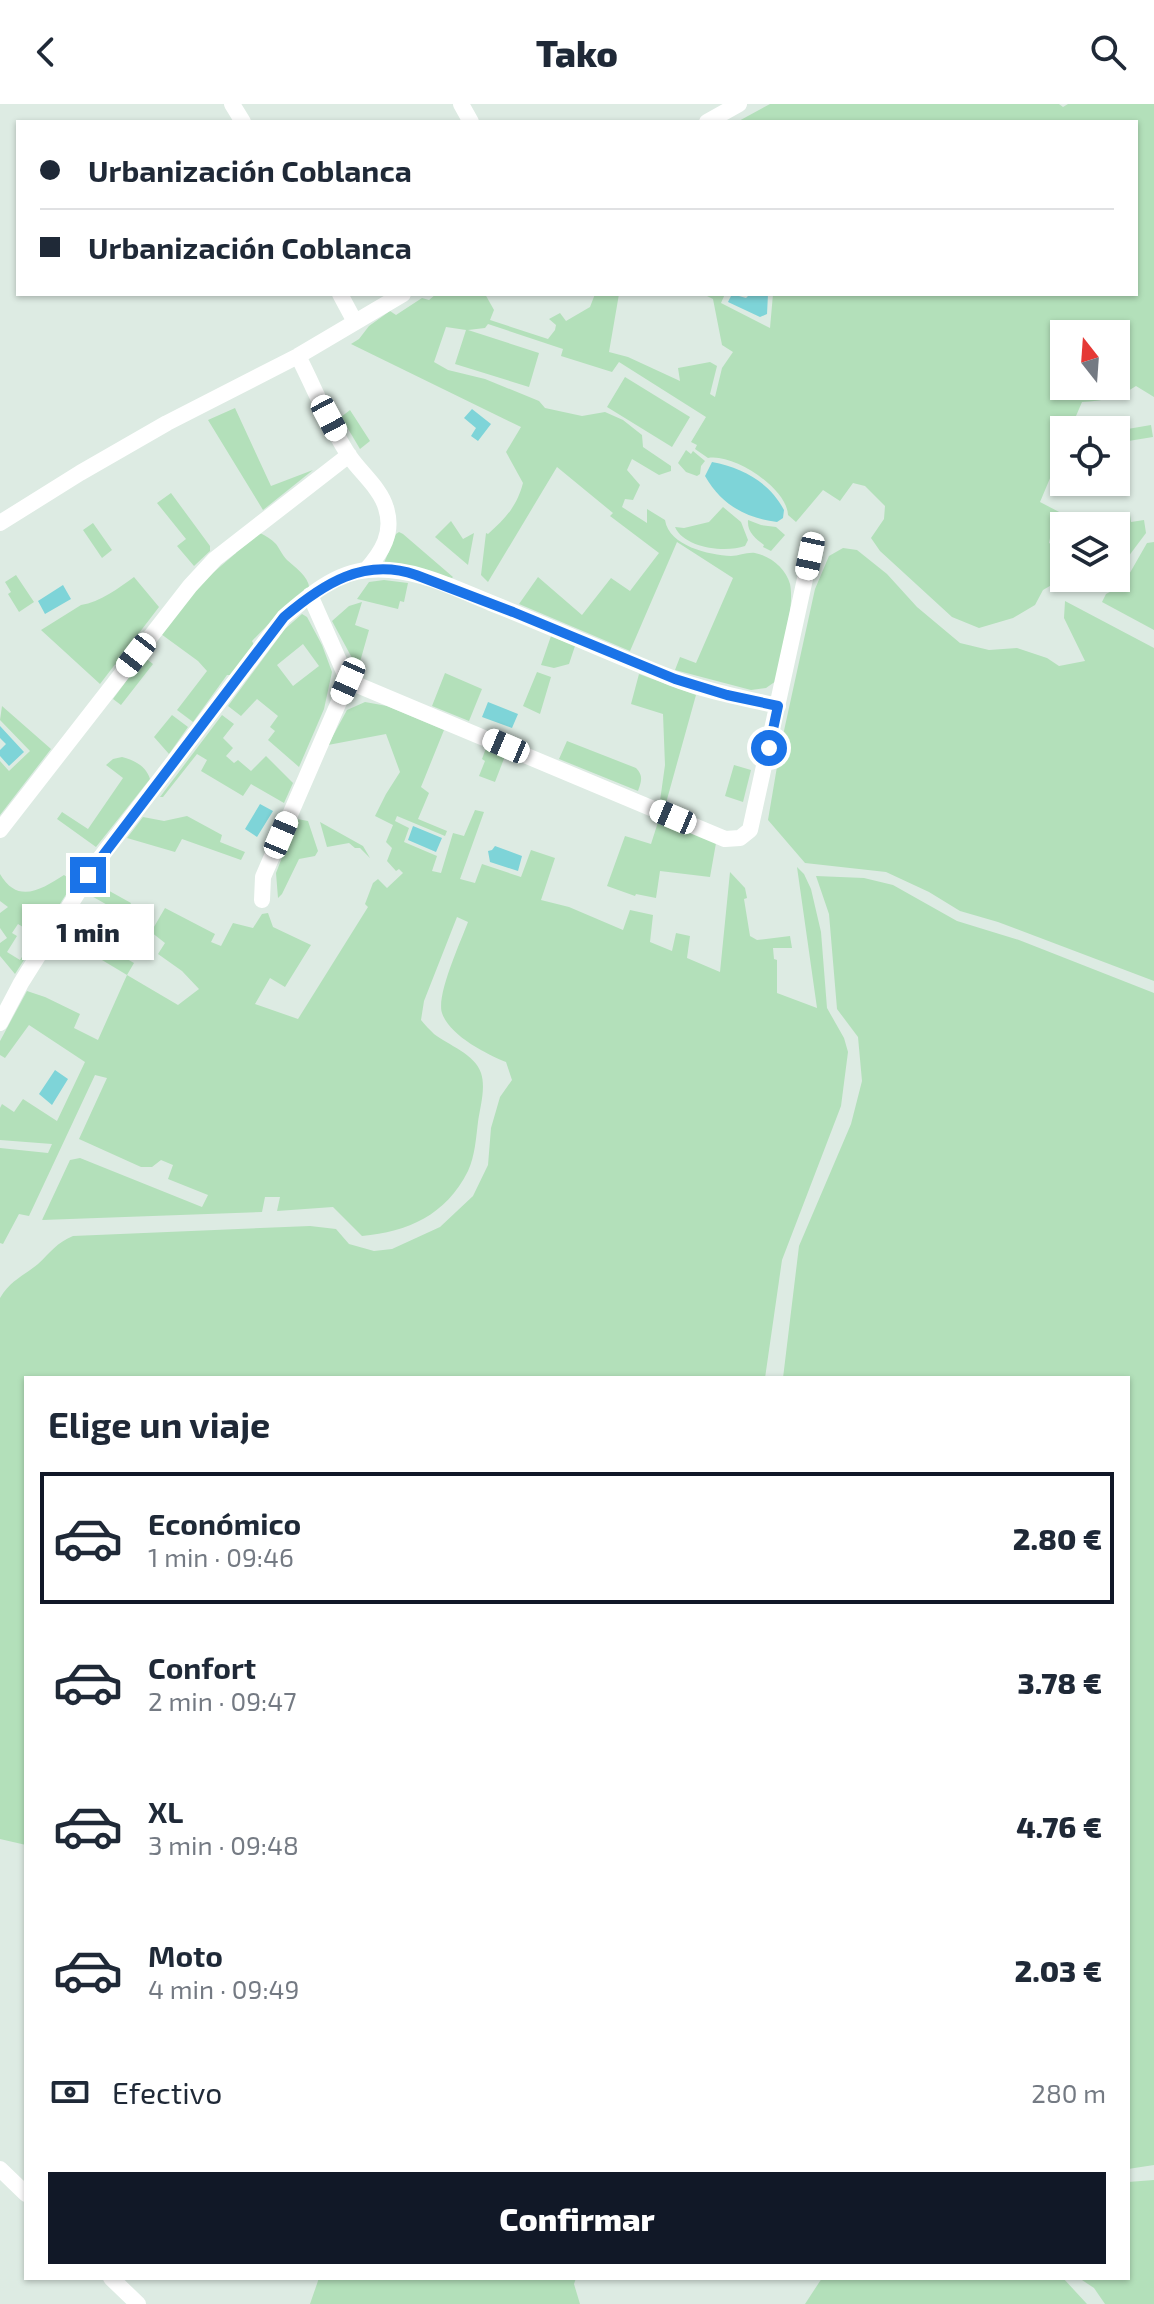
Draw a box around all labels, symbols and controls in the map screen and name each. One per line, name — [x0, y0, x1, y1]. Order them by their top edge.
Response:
icon: back — [24, 30, 68, 74]
icon: search — [1086, 30, 1130, 74]
text: Tako — [536, 31, 618, 74]
text: Urbanización Coblanca — [88, 152, 412, 188]
text: Urbanización Coblanca — [88, 229, 412, 265]
north arrow — [1050, 320, 1130, 400]
map controls — [1050, 320, 1130, 592]
car — [307, 391, 351, 445]
button: locate — [1050, 416, 1130, 496]
button: layers — [1050, 512, 1130, 592]
car — [793, 530, 827, 582]
car — [112, 629, 160, 681]
car — [327, 654, 369, 708]
car — [479, 726, 533, 766]
route start — [751, 730, 787, 766]
car — [646, 797, 700, 837]
car — [261, 808, 301, 862]
route end — [70, 857, 106, 893]
callout: 1 min — [22, 903, 154, 959]
text: 1 min — [56, 916, 120, 947]
text: Elige un viaje — [48, 1402, 270, 1445]
icon: car — [52, 1502, 124, 1574]
text: Económico — [148, 1505, 301, 1541]
text: 2.80 € — [1013, 1520, 1102, 1556]
text: 1 min · 09:46 — [148, 1541, 294, 1572]
icon: car — [52, 1646, 124, 1718]
text: Confort — [148, 1649, 256, 1685]
text: 3.78 € — [1017, 1664, 1102, 1700]
text: 2 min · 09:47 — [148, 1685, 296, 1716]
icon: car — [52, 1790, 124, 1862]
text: XL — [148, 1793, 183, 1829]
text: 4.76 € — [1016, 1808, 1102, 1844]
text: 3 min · 09:48 — [148, 1829, 299, 1860]
icon: car — [52, 1934, 124, 2006]
text: Moto — [148, 1937, 223, 1973]
text: 2.03 € — [1014, 1952, 1102, 1988]
text: 4 min · 09:49 — [148, 1973, 299, 2004]
icon: cash — [48, 2070, 92, 2114]
text: Efectivo — [112, 2074, 222, 2110]
text: 280 m — [1031, 2077, 1106, 2108]
button: Confirmar — [48, 2172, 1106, 2264]

